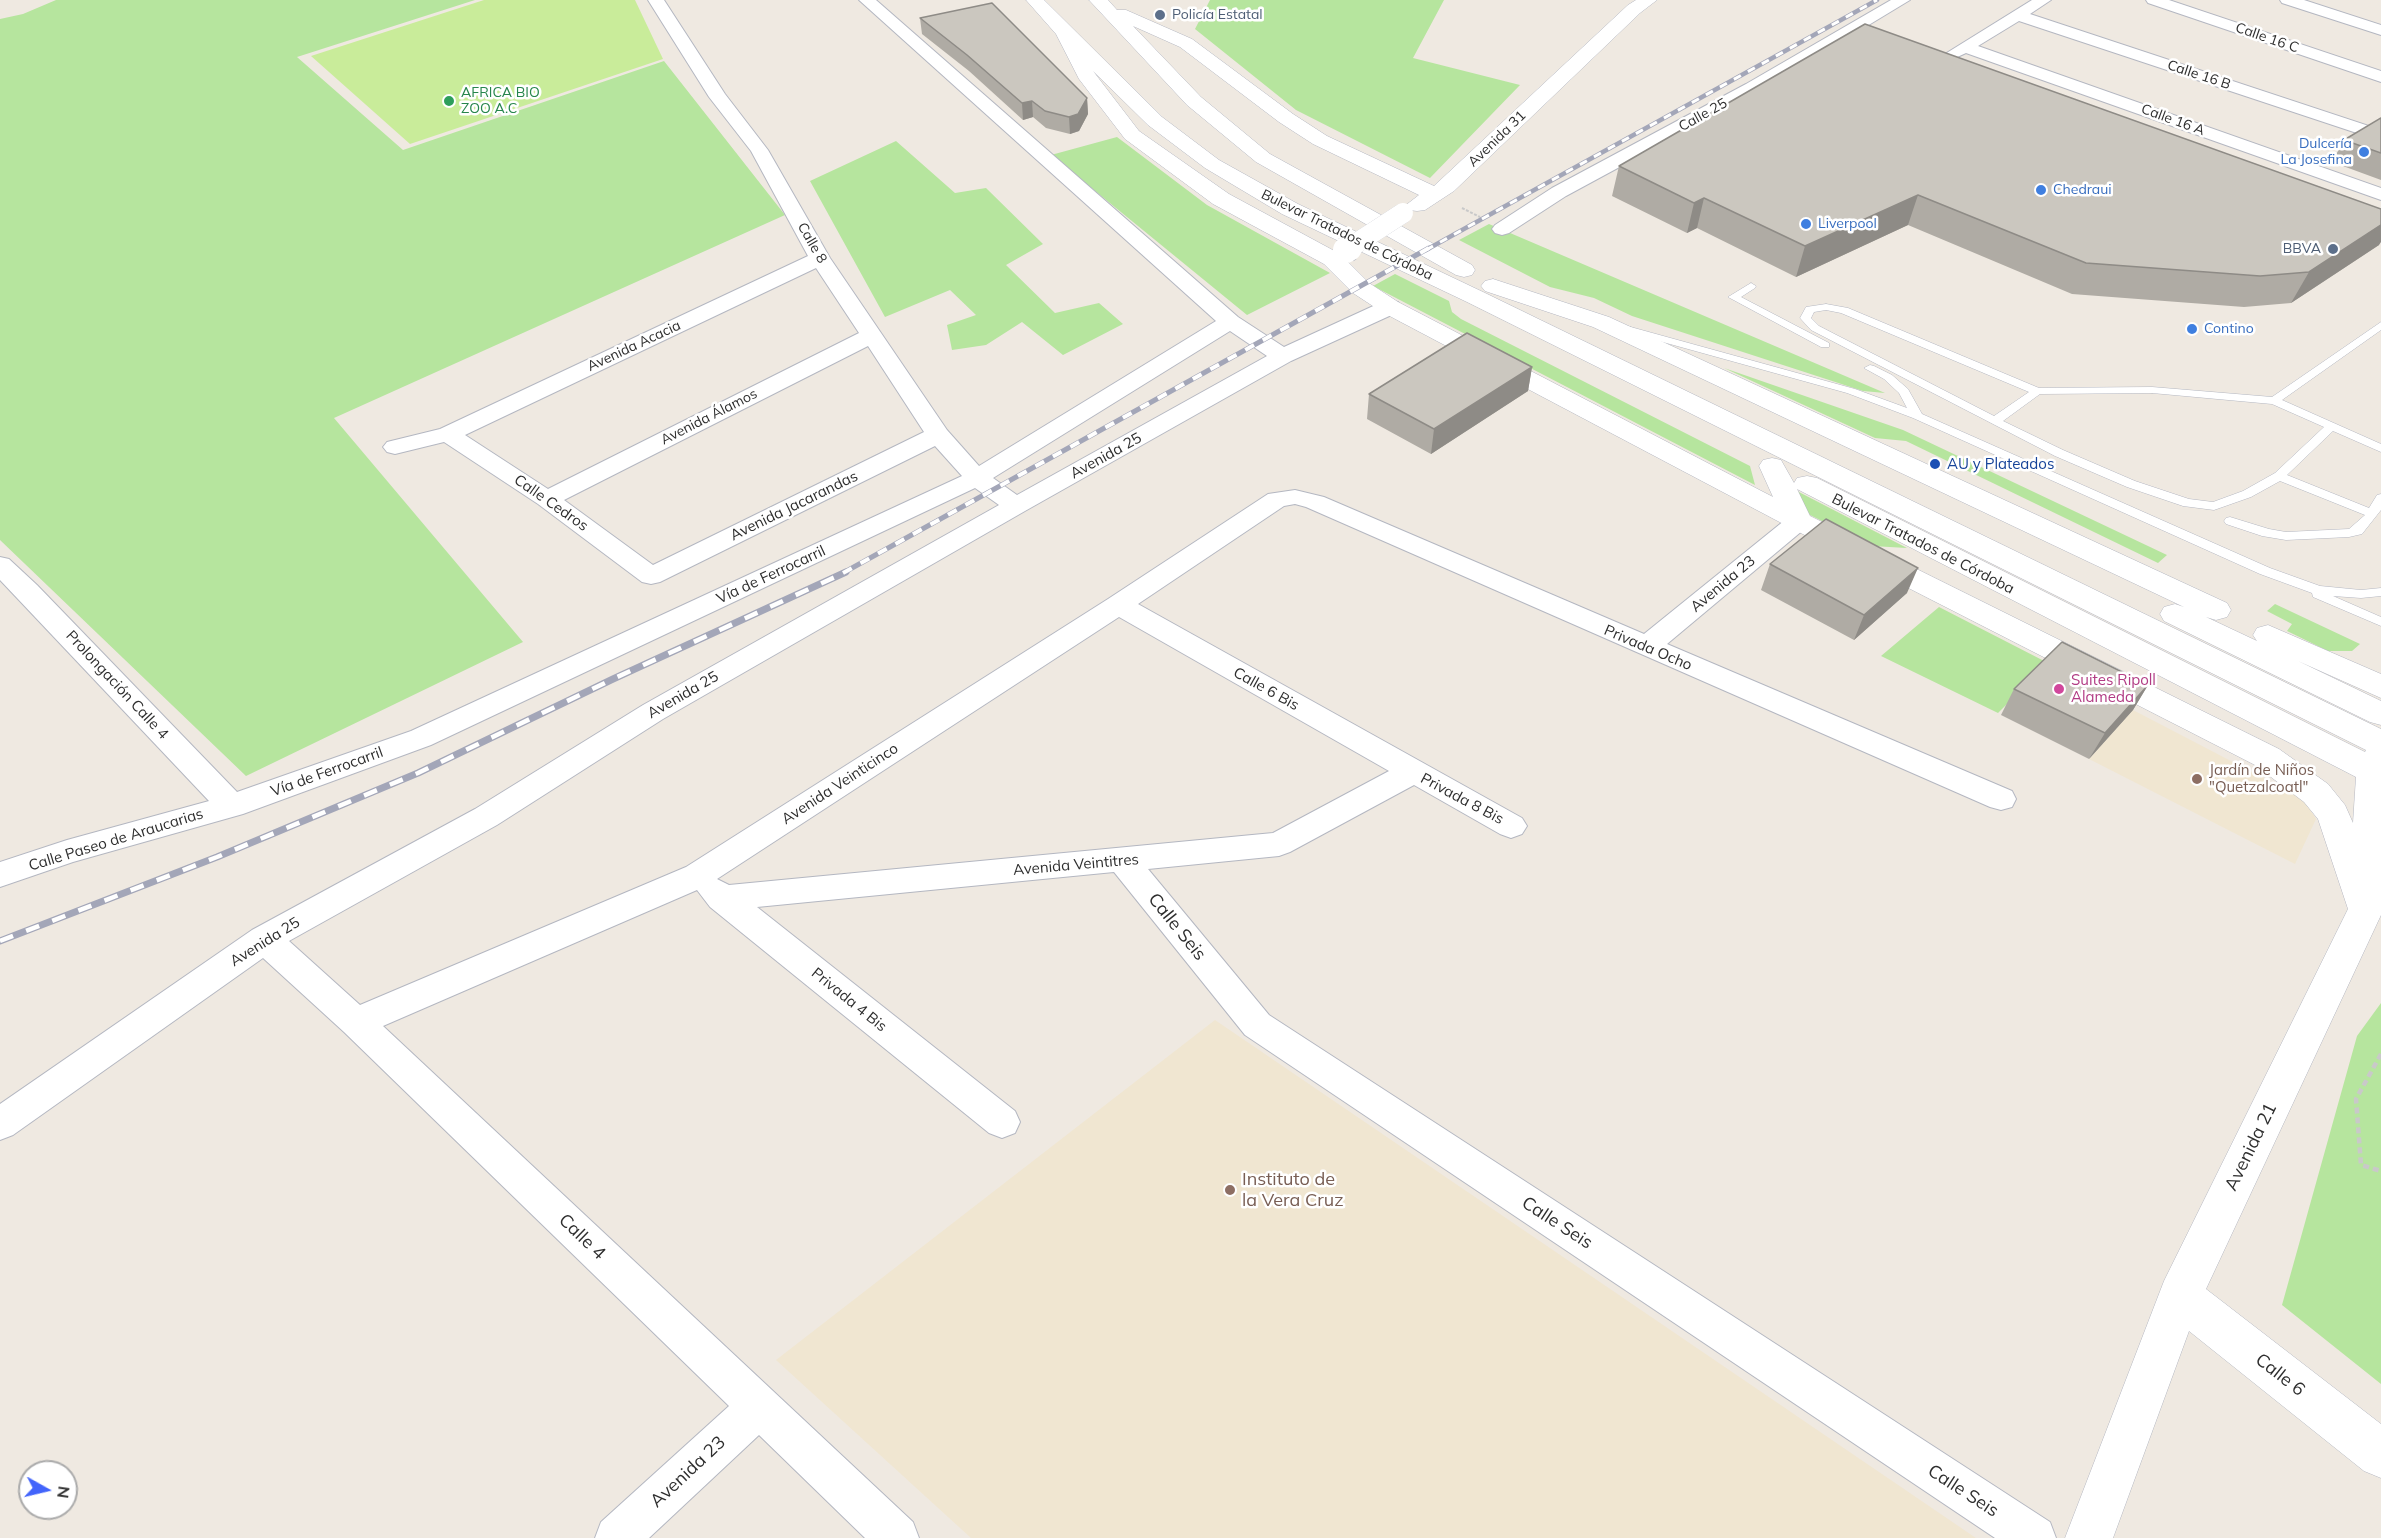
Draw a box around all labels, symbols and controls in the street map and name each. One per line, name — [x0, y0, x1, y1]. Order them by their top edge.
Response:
place label: Policía Estatal — [1172, 7, 1263, 23]
marker: Policía Estatal — [1153, 8, 1167, 22]
street label: Calle 16 C — [2233, 19, 2301, 57]
street label: Calle 16 B — [2165, 57, 2233, 93]
place label: AFRICA BIO ZOO A.C — [461, 85, 540, 118]
marker: AFRICA BIO ZOO A.C — [442, 94, 456, 108]
street label: Calle 25 — [1676, 95, 1730, 135]
street label: Calle 16 A — [2139, 101, 2207, 139]
street label: Avenida 31 — [1465, 107, 1529, 171]
place label: Dulcería La Josefina — [2281, 136, 2352, 168]
marker: Dulcería La Josefina — [2357, 145, 2371, 159]
place label: Chedraui — [2053, 182, 2112, 198]
marker: Chedraui — [2034, 183, 2048, 197]
street label: Bulevar Tratados de Córdoba — [1258, 186, 1436, 284]
place label: Liverpool — [1818, 216, 1877, 232]
marker: Liverpool — [1799, 217, 1813, 231]
street label: Calle 8 — [794, 220, 830, 266]
place label: BBVA — [2283, 241, 2321, 257]
marker: BBVA — [2326, 242, 2340, 256]
street label: Avenida Acacia — [585, 317, 683, 375]
place label: Contino — [2204, 321, 2254, 337]
marker: Contino — [2185, 322, 2199, 336]
street label: Avenida Álamos — [658, 385, 760, 449]
street label: Avenida 25 — [1067, 429, 1145, 483]
place label: AU y Plateados — [1947, 455, 2054, 473]
marker: AU y Plateados — [1928, 457, 1942, 471]
street label: Avenida Jacarandas — [727, 467, 861, 545]
street label: Calle Cedros — [510, 471, 592, 535]
street label: Bulevar Tratados de Córdoba — [1829, 490, 2017, 598]
street label: Vía de Ferrocarril — [714, 542, 828, 608]
street label: Avenida 23 — [1687, 552, 1759, 616]
street label: Privada Ocho — [1601, 621, 1695, 675]
street label: Prolongación Calle 4 — [62, 627, 172, 743]
street label: Calle 6 Bis — [1230, 664, 1302, 714]
street label: Avenida 25 — [644, 667, 722, 723]
place label: Suites Ripoll Alameda — [2071, 671, 2156, 706]
marker: Suites Ripoll Alameda — [2052, 682, 2066, 696]
street label: Avenida Veinticinco — [778, 740, 902, 828]
street label: Vía de Ferrocarril — [268, 743, 386, 801]
place label: Jardín de Niños "Quetzalcoatl" — [2209, 761, 2314, 796]
street label: Privada 8 Bis — [1417, 770, 1507, 828]
marker: Jardín de Niños "Quetzalcoatl" — [2190, 772, 2204, 786]
street label: Calle Paseo de Araucarias — [27, 805, 205, 875]
street label: Avenida Veintitres — [1012, 851, 1140, 879]
street label: Calle Seis — [1143, 889, 1211, 965]
street label: Avenida 25 — [227, 913, 303, 971]
street label: Privada 4 Bis — [808, 964, 890, 1036]
street label: Avenida 21 — [2221, 1100, 2281, 1194]
place label: Instituto de la Vera Cruz — [1242, 1169, 1344, 1212]
marker: Instituto de la Vera Cruz — [1223, 1183, 1237, 1197]
street label: Calle Seis — [1518, 1192, 1596, 1254]
street label: Calle 4 — [554, 1210, 610, 1264]
street label: Calle 6 — [2251, 1349, 2309, 1401]
street label: Avenida 23 — [646, 1432, 730, 1512]
north arrow — [18, 1460, 78, 1520]
street label: Calle Seis — [1924, 1460, 2002, 1522]
text: N — [53, 1485, 75, 1500]

